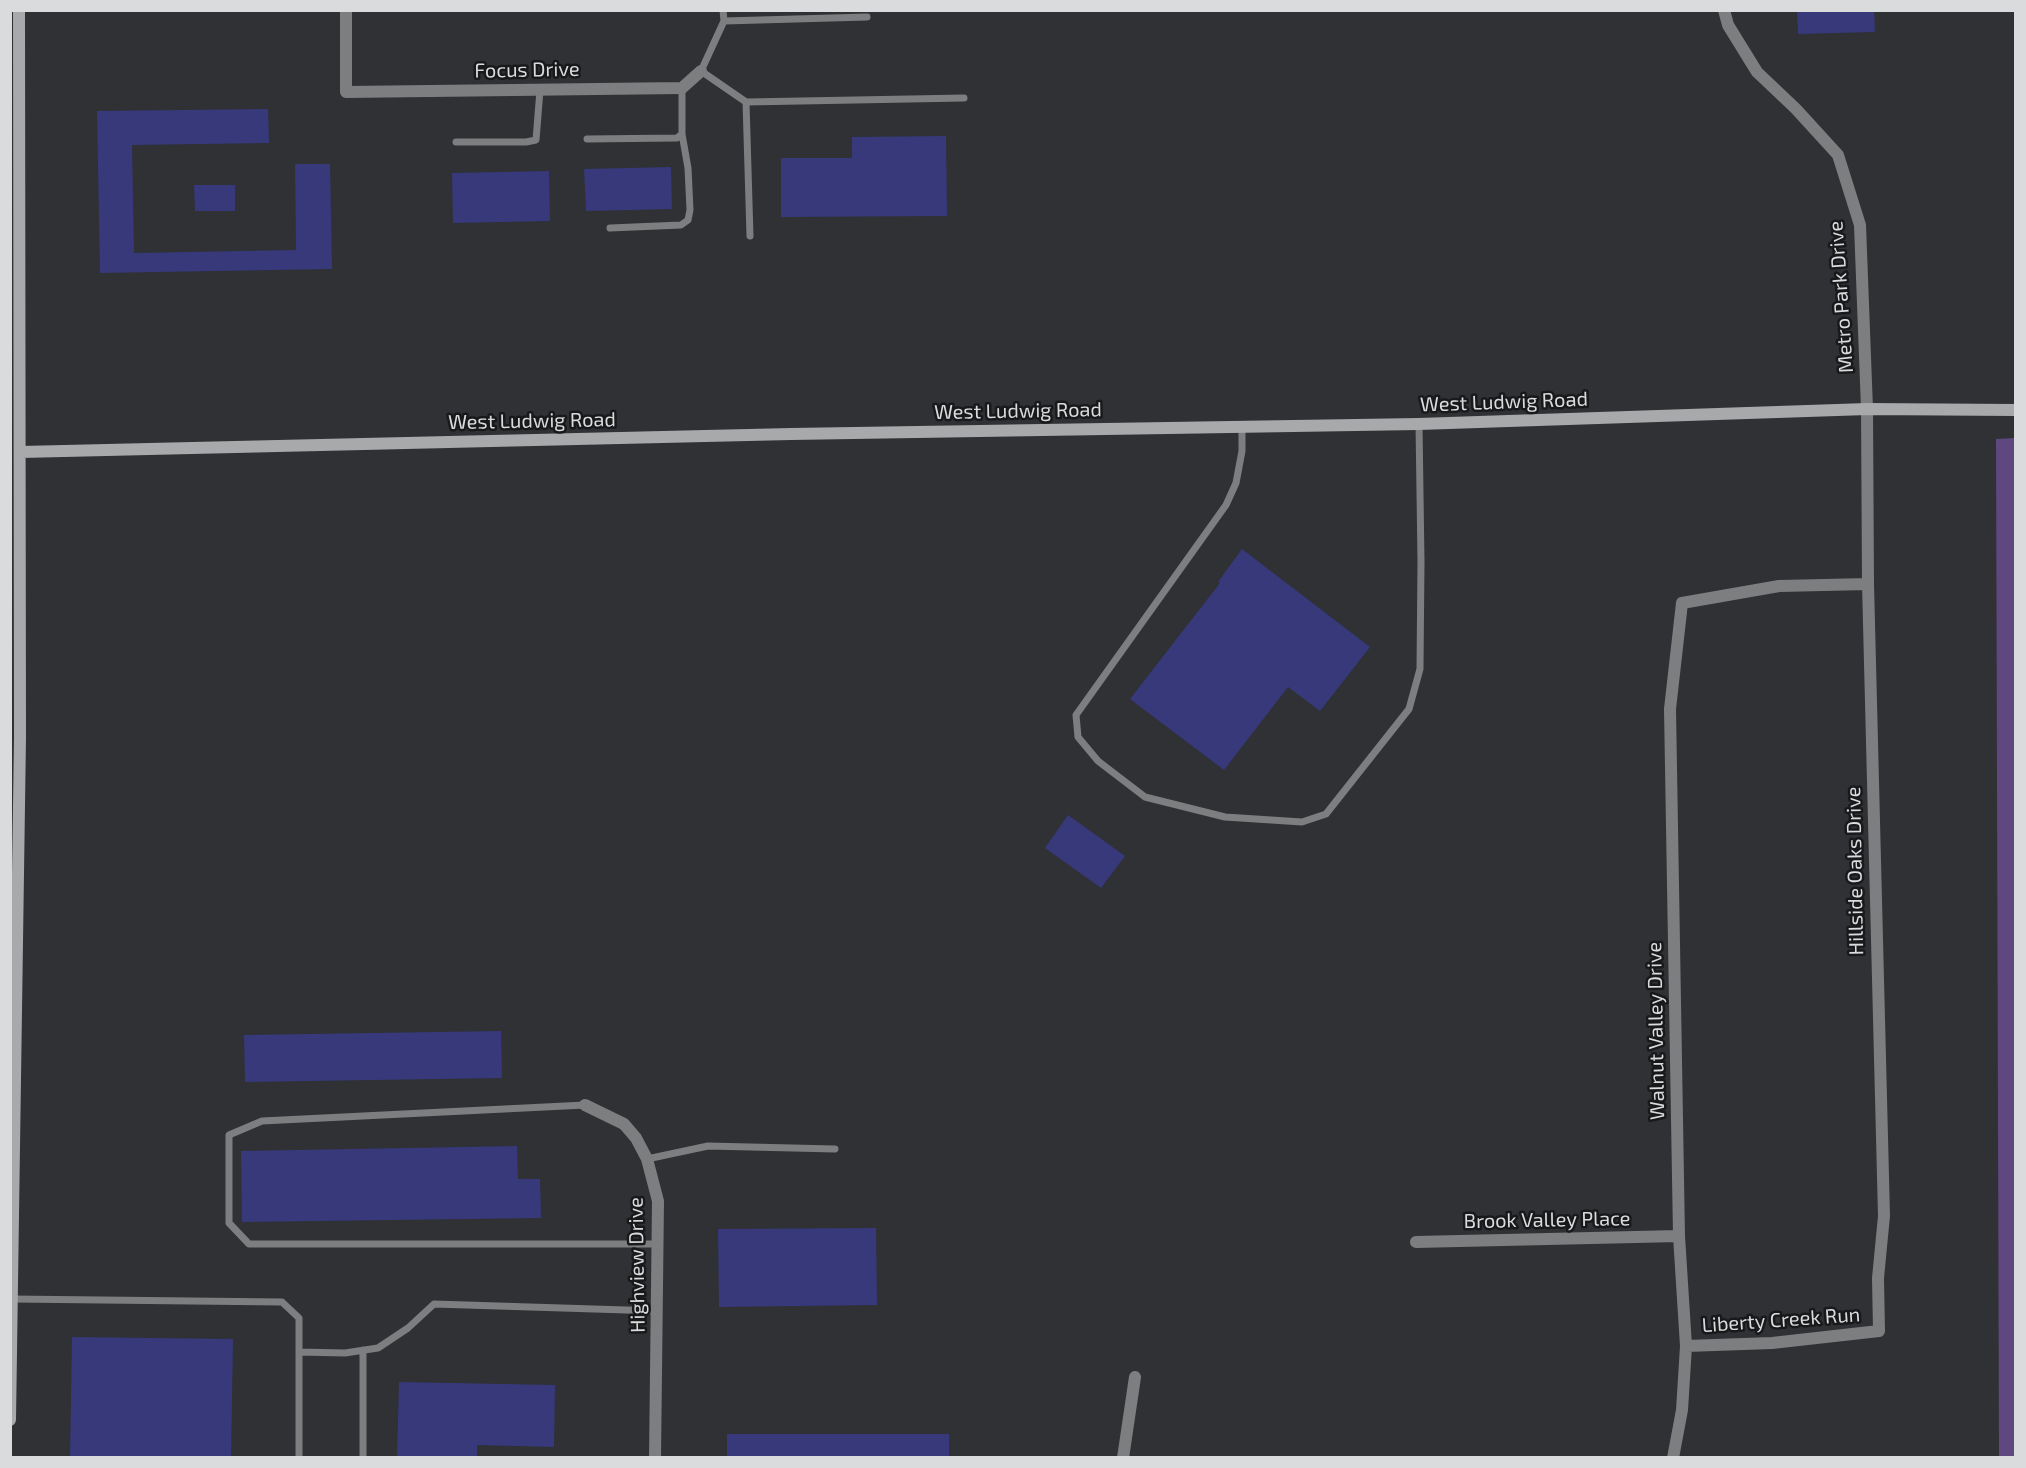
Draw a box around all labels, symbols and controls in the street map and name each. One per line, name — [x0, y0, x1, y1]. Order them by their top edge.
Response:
street label: Focus Drive — [474, 57, 580, 83]
street label: Metro Park Drive — [1824, 220, 1858, 374]
street label: West Ludwig Road — [1420, 387, 1588, 417]
street label: West Ludwig Road — [934, 398, 1102, 424]
street label: West Ludwig Road — [448, 408, 616, 434]
street label: Hillside Oaks Drive — [1842, 787, 1868, 955]
street label: Walnut Valley Drive — [1642, 942, 1670, 1120]
street label: Highview Drive — [624, 1197, 650, 1333]
street label: Brook Valley Place — [1463, 1207, 1631, 1233]
street label: Liberty Creek Run — [1701, 1302, 1861, 1338]

